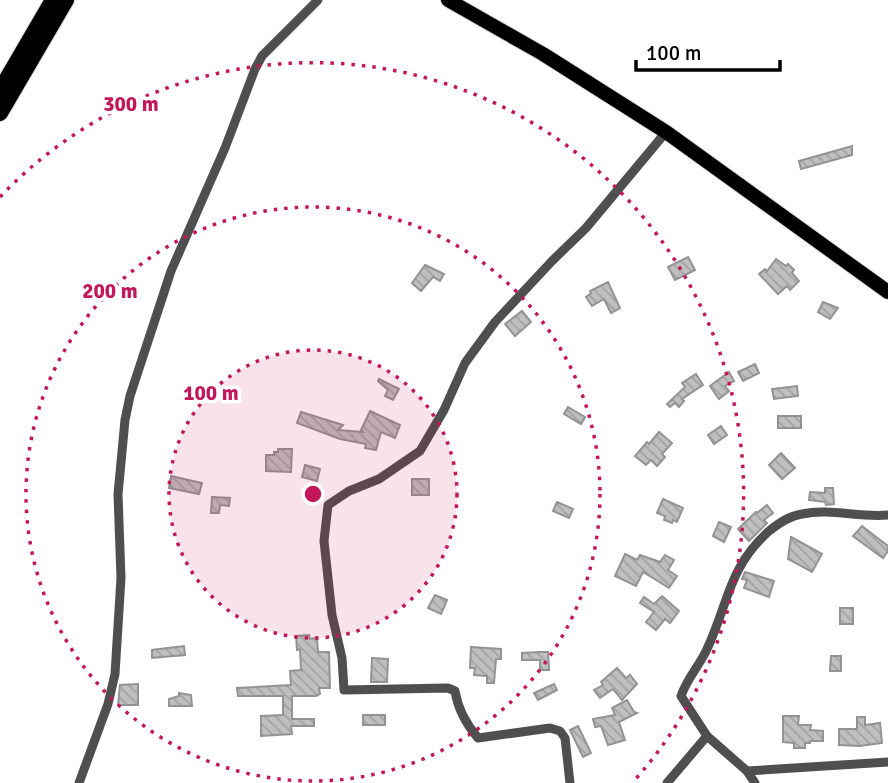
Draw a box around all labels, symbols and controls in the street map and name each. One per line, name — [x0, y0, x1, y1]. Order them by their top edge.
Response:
scale bar — [636, 28, 780, 72]
text: 100 m — [646, 40, 701, 66]
text: 300 m — [103, 91, 159, 117]
text: 200 m — [82, 278, 138, 304]
text: 100 m — [183, 380, 239, 406]
centre of rings — [301, 482, 325, 506]

